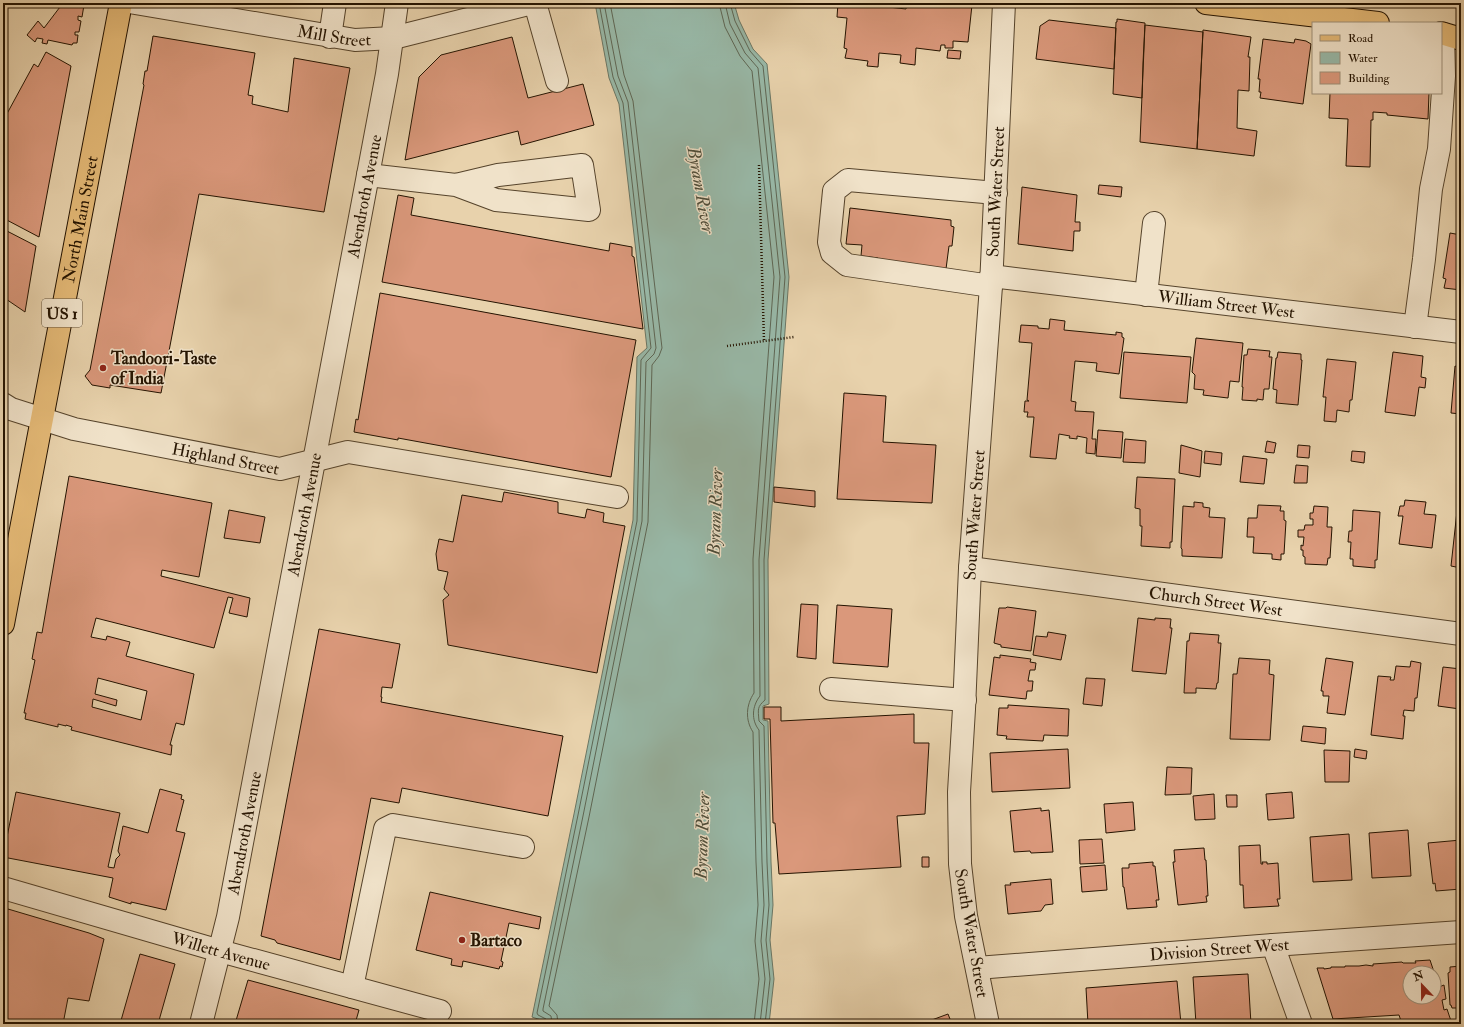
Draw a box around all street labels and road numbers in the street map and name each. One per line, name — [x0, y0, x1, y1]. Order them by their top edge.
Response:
street label: Mill Street — [296, 20, 372, 51]
street label: South Water Street — [982, 125, 1009, 258]
street label: Abendroth Avenue — [342, 133, 386, 261]
street label: North Main Street — [58, 154, 103, 284]
street label: William Street West — [1156, 286, 1296, 323]
road number: US 1 — [42, 299, 82, 327]
street label: Highland Street — [170, 438, 281, 480]
street label: South Water Street — [959, 449, 990, 581]
street label: Abendroth Avenue — [282, 451, 326, 579]
street label: Church Street West — [1148, 582, 1284, 621]
street label: Abendroth Avenue — [222, 770, 266, 897]
street label: South Water Street — [950, 867, 993, 1000]
street label: Willett Avenue — [168, 927, 273, 975]
street label: Division Street West — [1149, 934, 1290, 966]

